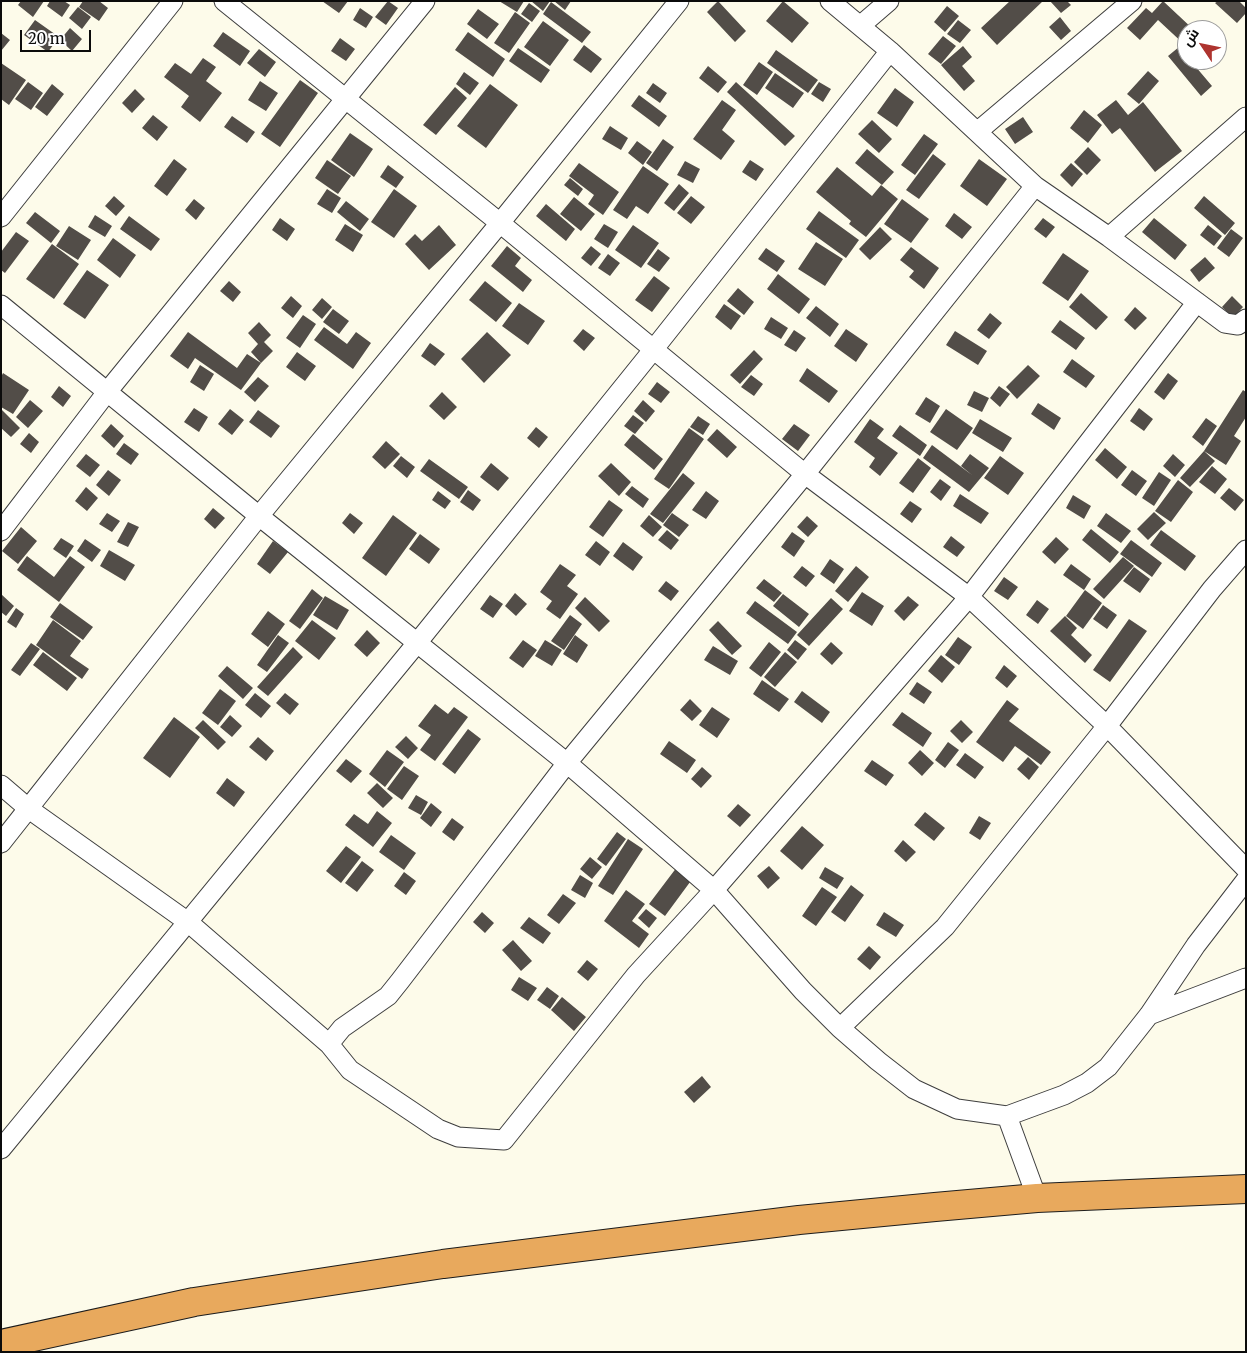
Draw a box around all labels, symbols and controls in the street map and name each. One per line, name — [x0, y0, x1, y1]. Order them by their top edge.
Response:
scale bar — [22, 20, 94, 52]
north arrow — [1177, 20, 1227, 70]
text: ش — [1178, 25, 1203, 50]
text: 20 m — [28, 29, 65, 48]

